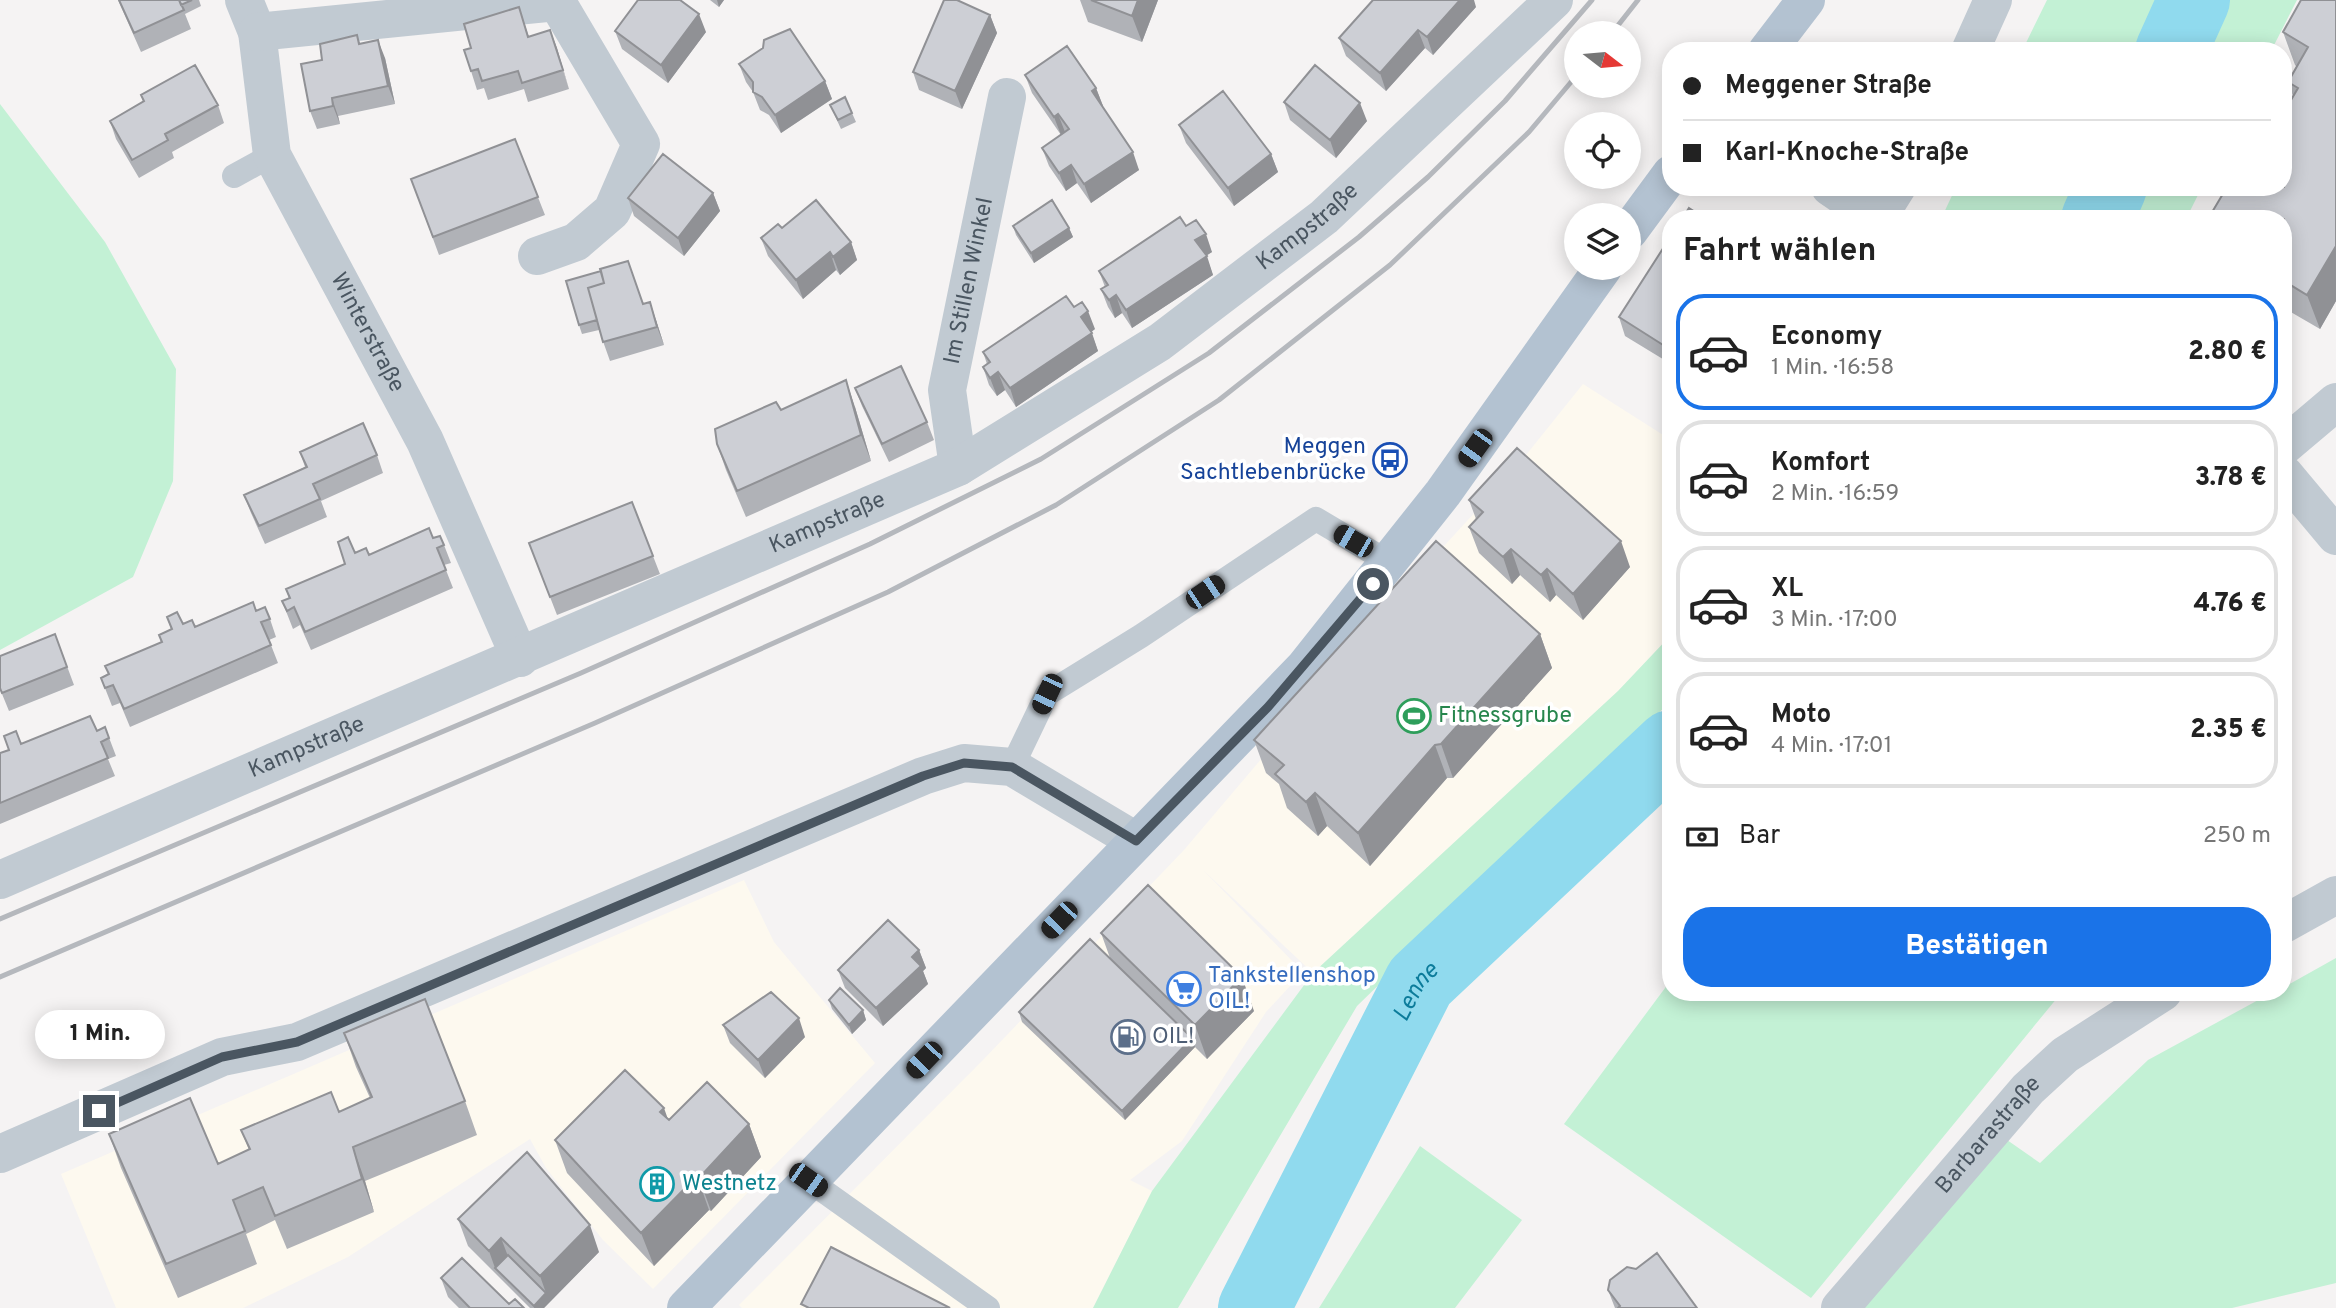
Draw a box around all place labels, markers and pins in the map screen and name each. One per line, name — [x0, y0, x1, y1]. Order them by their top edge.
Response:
place label: Meggen Sachtlebenbrücke — [1180, 433, 1366, 488]
bus stop icon: Meggen Sachtlebenbrücke — [1371, 441, 1409, 479]
sports icon: Fitnessgrube — [1395, 697, 1433, 735]
place label: Fitnessgrube — [1438, 702, 1572, 731]
place label: Tankstellenshop OIL! — [1208, 962, 1376, 1017]
supermarket icon: Tankstellenshop OIL! — [1165, 970, 1203, 1008]
fuel station icon: OIL! — [1109, 1018, 1147, 1056]
place label: OIL! — [1152, 1023, 1194, 1052]
building icon: Westnetz — [638, 1165, 676, 1203]
place label: Westnetz — [682, 1170, 777, 1199]

